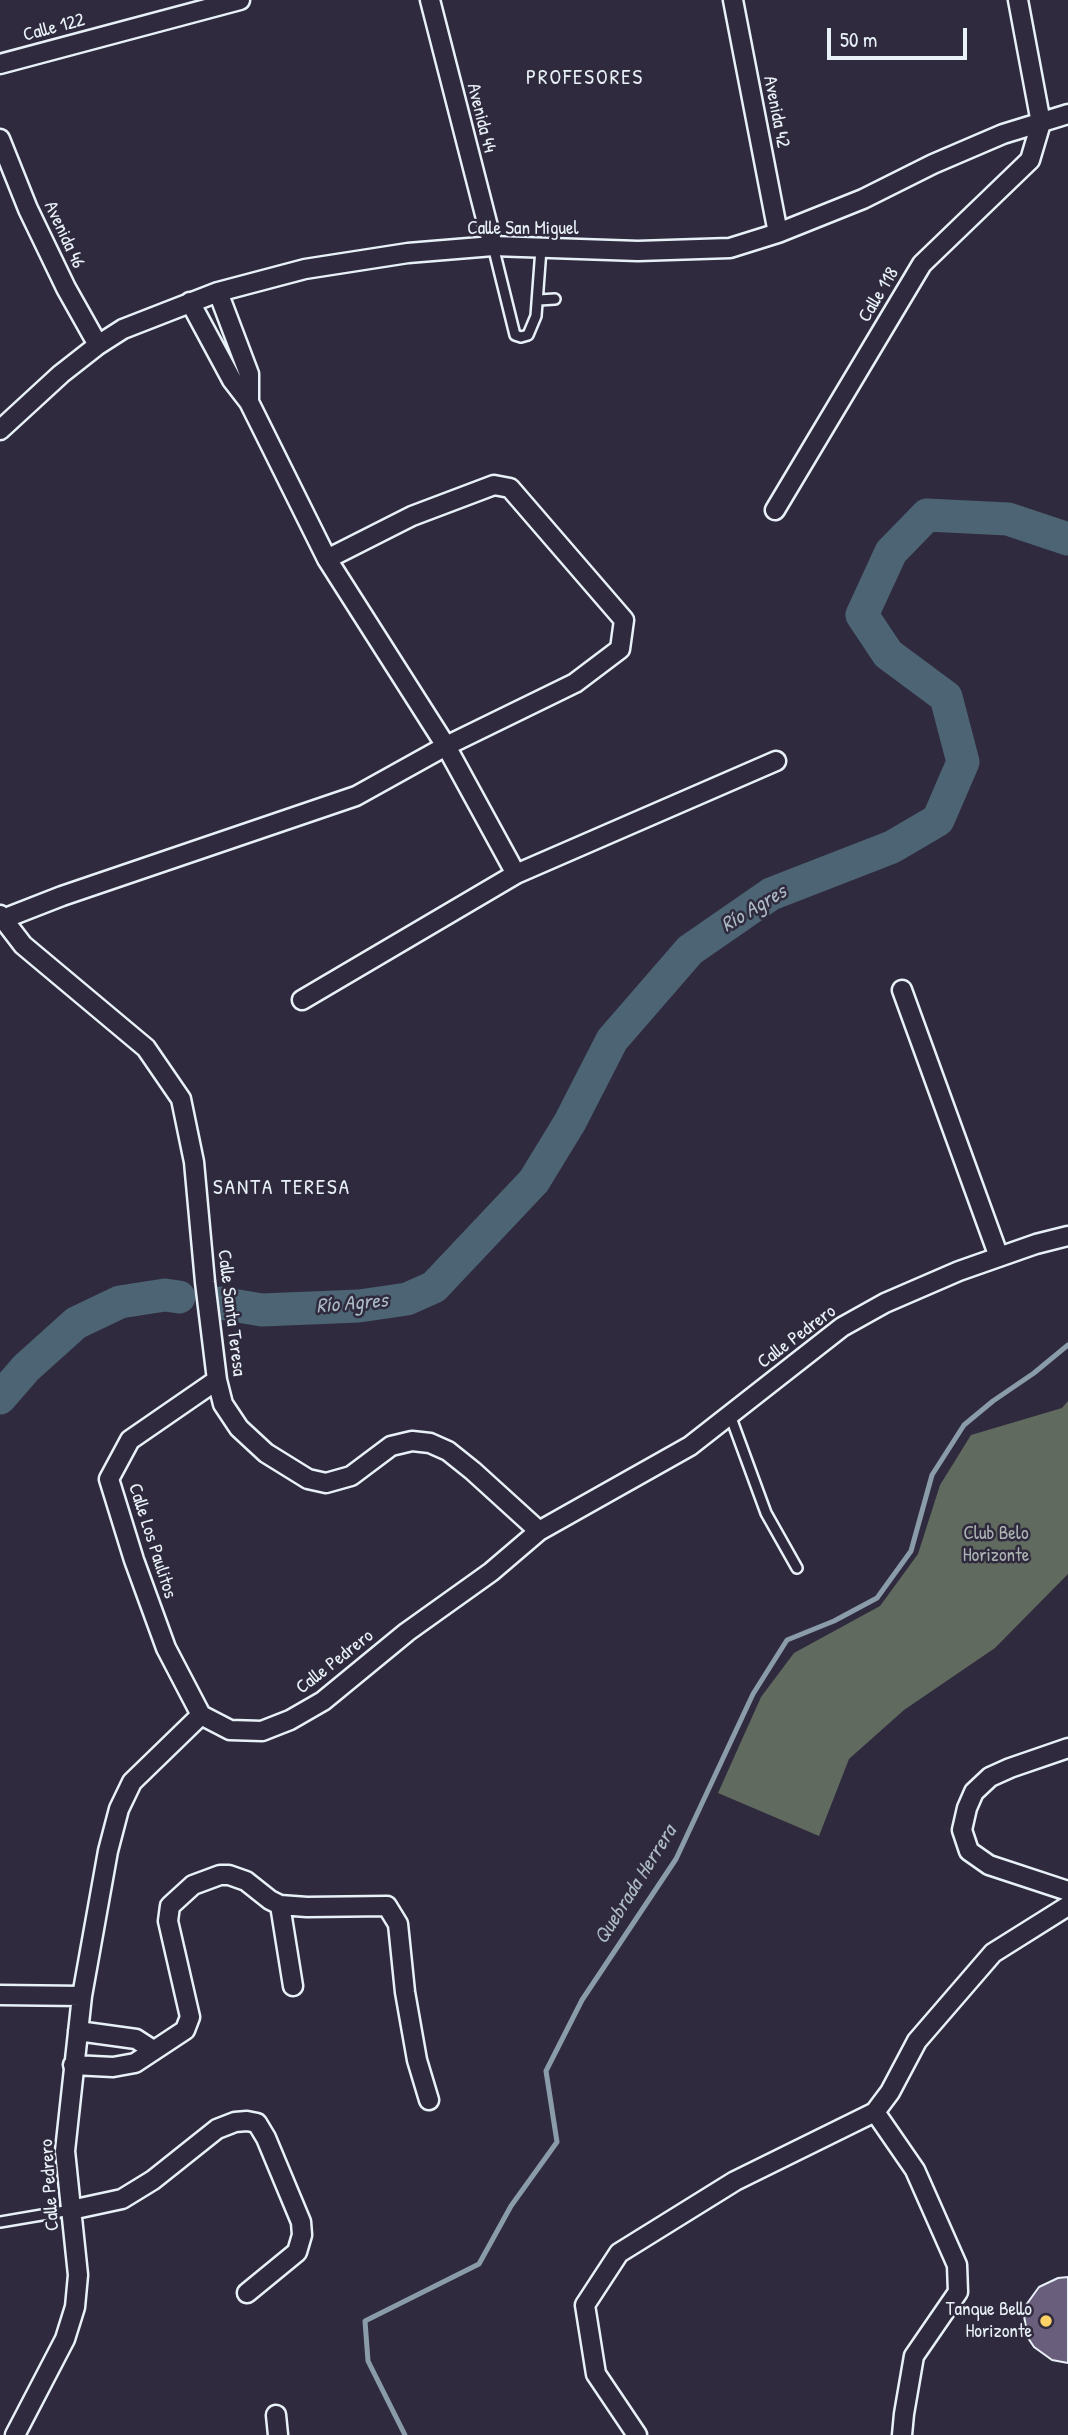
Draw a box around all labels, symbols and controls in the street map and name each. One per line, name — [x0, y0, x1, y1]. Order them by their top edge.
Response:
street label: Calle 122 — [21, 9, 87, 47]
scale bar — [830, 14, 970, 58]
text: 50 m — [840, 25, 877, 54]
district label: PROFESORES — [527, 65, 643, 91]
street label: Avenida 42 — [758, 74, 794, 150]
street label: Avenida 44 — [461, 81, 501, 155]
street label: Avenida 46 — [39, 198, 89, 272]
street label: Calle San Miguel — [467, 218, 579, 240]
street label: Calle 118 — [854, 263, 904, 327]
water label: Río Agres — [717, 880, 791, 938]
district label: SANTA TERESA — [215, 1175, 349, 1201]
street label: Calle Santa Teresa — [212, 1248, 250, 1378]
water label: Río Agres — [315, 1288, 389, 1320]
street label: Calle Pedrero — [753, 1300, 841, 1374]
street label: Calle Los Paulitos — [123, 1481, 181, 1601]
park label: Club Belo Horizonte — [963, 1523, 1029, 1567]
street label: Calle Pedrero — [292, 1625, 378, 1699]
water label: Quebrada Herrera — [589, 1821, 683, 1949]
street label: Calle Pedrero — [35, 2138, 65, 2232]
place label: Tanque Bello Horizonte — [946, 2299, 1032, 2343]
marker: Tanque Bello Horizonte — [1038, 2313, 1054, 2329]

